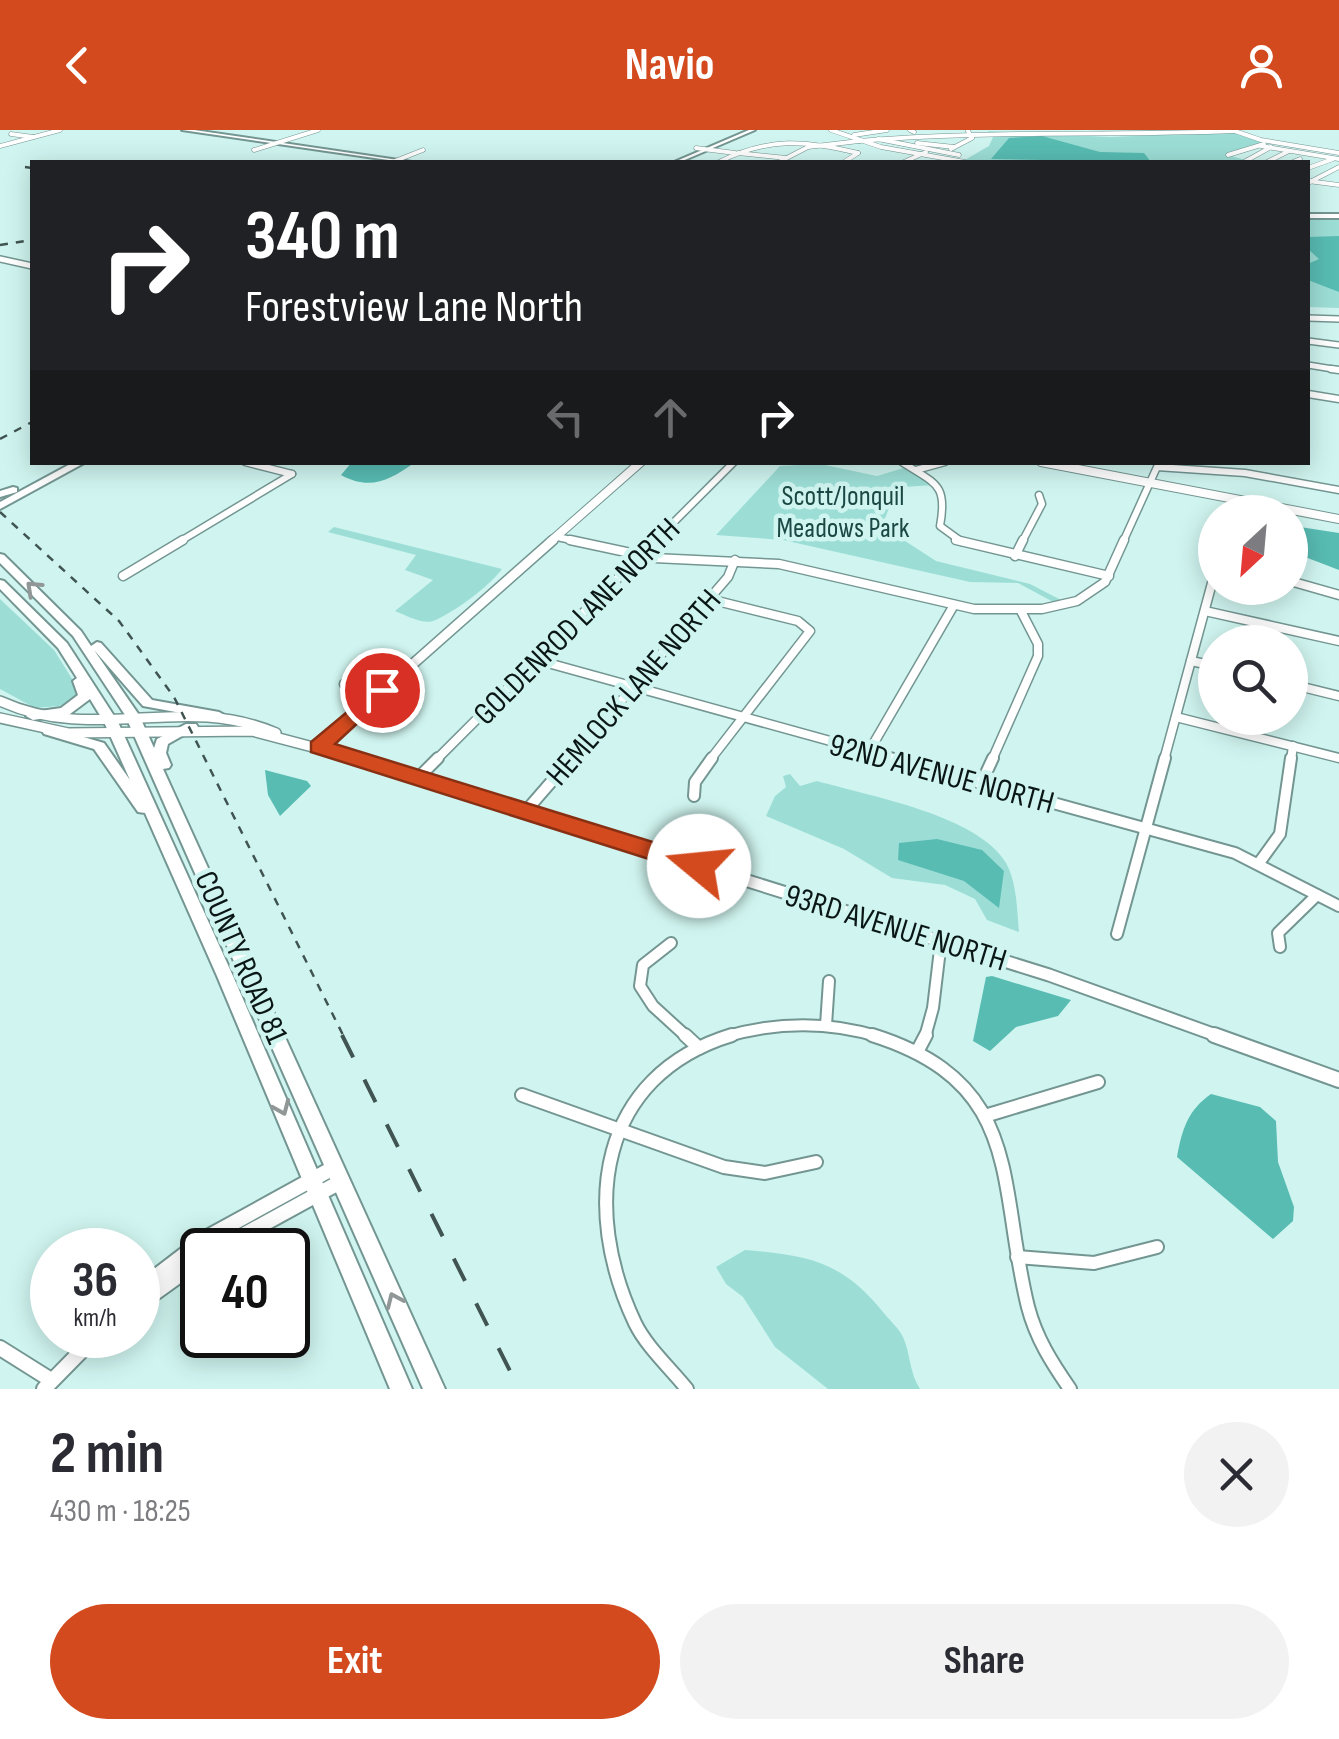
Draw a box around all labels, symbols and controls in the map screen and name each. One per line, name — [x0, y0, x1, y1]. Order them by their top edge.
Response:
icon: back — [50, 38, 105, 93]
text: Navio — [625, 38, 714, 93]
icon: person — [1234, 38, 1289, 93]
text: 340 m — [245, 195, 400, 279]
icon: right — [80, 200, 210, 330]
text: Forestview Lane North — [245, 280, 583, 335]
icon: left — [538, 390, 593, 445]
icon: ahead — [643, 390, 698, 445]
icon: right — [748, 390, 803, 445]
park label: Scott/Jonquil Meadows Park — [776, 480, 910, 545]
north arrow — [1198, 495, 1308, 605]
map controls — [1198, 495, 1308, 735]
street label: GOLDENROD LANE NORTH — [466, 511, 689, 734]
one-way arrow — [26, 582, 44, 600]
street label: HEMLOCK LANE NORTH — [538, 582, 730, 794]
button: search — [1198, 625, 1308, 735]
pin — [340, 648, 425, 733]
icon: arrive — [355, 663, 410, 718]
street label: 92ND AVENUE NORTH — [825, 726, 1058, 823]
position arrow — [647, 814, 751, 918]
street label: COUNTY ROAD 81 — [185, 865, 296, 1050]
street label: 93RD AVENUE NORTH — [780, 876, 1011, 981]
one-way arrow — [270, 1098, 290, 1116]
speed limit sign: 40 — [180, 1228, 310, 1358]
text: 36 — [72, 1251, 118, 1311]
one-way arrow — [386, 1292, 406, 1310]
text: km/h — [73, 1303, 117, 1334]
text: 2 min — [50, 1418, 164, 1490]
button: close — [1184, 1422, 1289, 1527]
text: 430 m · 18:25 — [50, 1492, 191, 1531]
button: Exit — [50, 1604, 660, 1719]
button: Share — [680, 1604, 1289, 1719]

